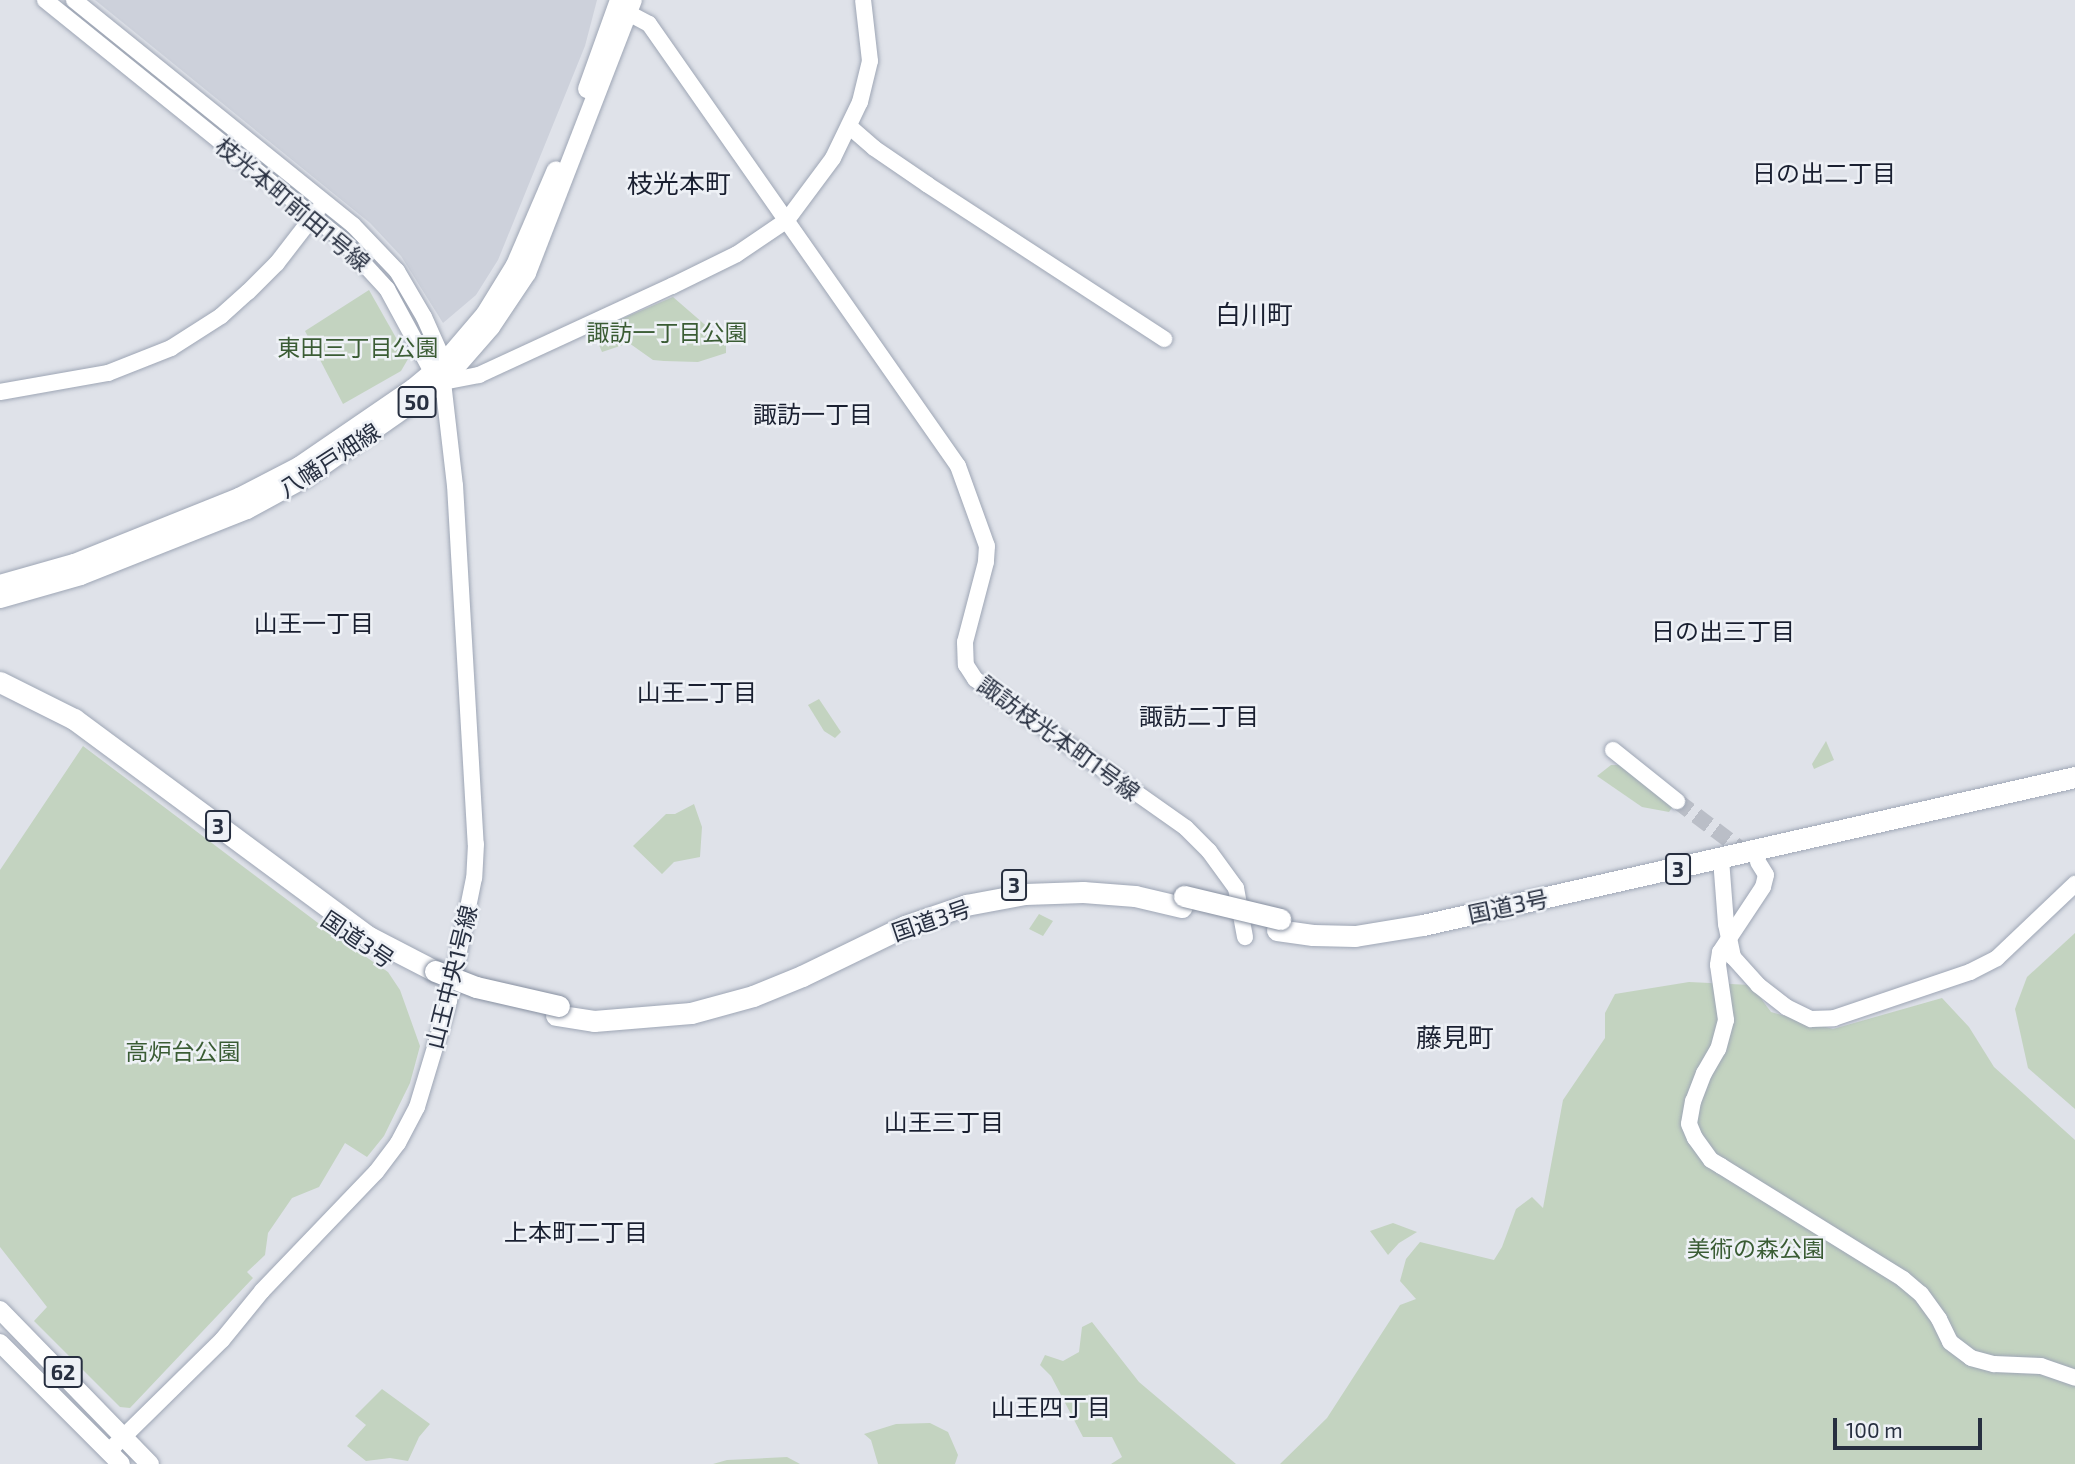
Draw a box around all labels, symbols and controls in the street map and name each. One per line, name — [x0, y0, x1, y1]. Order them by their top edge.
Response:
street label: 枝光本町前田1号線 — [210, 131, 376, 277]
district label: 日の出二丁目 — [1752, 159, 1896, 187]
district label: 枝光本町 — [627, 167, 731, 199]
district label: 白川町 — [1215, 298, 1293, 330]
park label: 諏訪一丁目公園 — [587, 318, 747, 346]
park label: 東田三丁目公園 — [278, 333, 438, 361]
road number: 50 — [396, 384, 438, 420]
district label: 諏訪一丁目 — [753, 400, 873, 428]
street label: 八幡戸畑線 — [273, 417, 385, 503]
district label: 山王一丁目 — [254, 609, 374, 637]
district label: 日の出三丁目 — [1651, 617, 1795, 645]
street label: 諏訪枝光本町1号線 — [973, 670, 1145, 806]
district label: 山王二丁目 — [637, 678, 757, 706]
district label: 諏訪二丁目 — [1139, 702, 1259, 730]
road number: 3 — [204, 808, 232, 844]
road number: 3 — [1664, 852, 1692, 886]
road number: 3 — [1000, 868, 1028, 903]
street label: 国道3号 — [1465, 884, 1551, 928]
street label: 国道3号 — [888, 894, 974, 946]
street label: 山王中央1号線 — [420, 902, 482, 1052]
street label: 国道3号 — [316, 905, 400, 973]
district label: 藤見町 — [1416, 1021, 1494, 1053]
park label: 高炉台公園 — [126, 1037, 240, 1065]
district label: 山王三丁目 — [884, 1108, 1004, 1136]
district label: 上本町二丁目 — [504, 1218, 648, 1246]
park label: 美術の森公園 — [1687, 1234, 1825, 1262]
road number: 62 — [42, 1354, 84, 1390]
district label: 山王四丁目 — [991, 1393, 1111, 1421]
scale bar — [1837, 1404, 1986, 1448]
text: 100 m — [1846, 1417, 1903, 1442]

